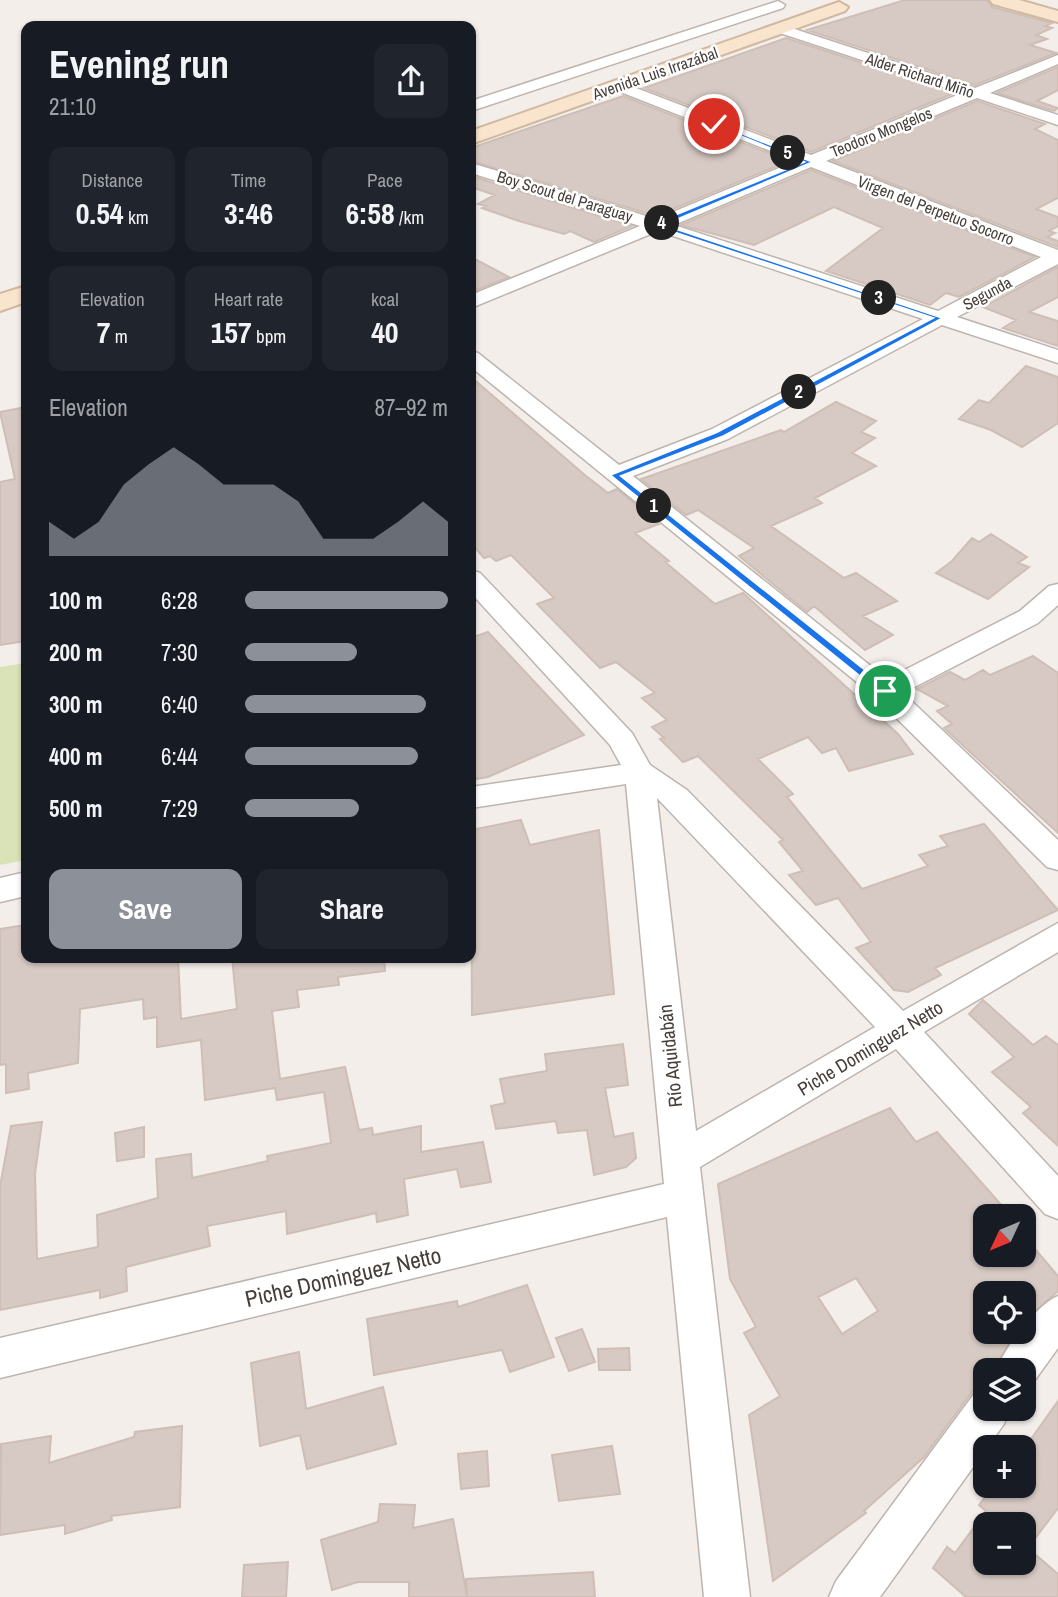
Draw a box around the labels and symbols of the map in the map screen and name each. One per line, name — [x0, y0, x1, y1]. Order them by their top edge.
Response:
street label: Avenida Luis Irrazábal — [589, 41, 721, 105]
street label: Alder Richard Miño — [862, 47, 977, 103]
pin — [684, 94, 744, 154]
street label: Teodoro Mongelos — [827, 102, 935, 162]
pin: 5 — [770, 136, 806, 170]
street label: Boy Scout del Paraguay — [494, 165, 636, 227]
street label: Virgen del Perpetuo Socorro — [855, 170, 1017, 250]
pin: 4 — [644, 206, 680, 241]
street label: Segunda — [959, 271, 1016, 315]
pin: 3 — [862, 280, 896, 316]
pin: 2 — [782, 374, 816, 410]
pin: 1 — [636, 489, 672, 524]
pin — [855, 661, 915, 721]
street label: Piche Dominguez Netto — [792, 994, 948, 1102]
street label: Río Aquidabán — [652, 1003, 688, 1109]
north arrow — [973, 1204, 1036, 1267]
street label: Piche Dominguez Netto — [242, 1239, 444, 1314]

